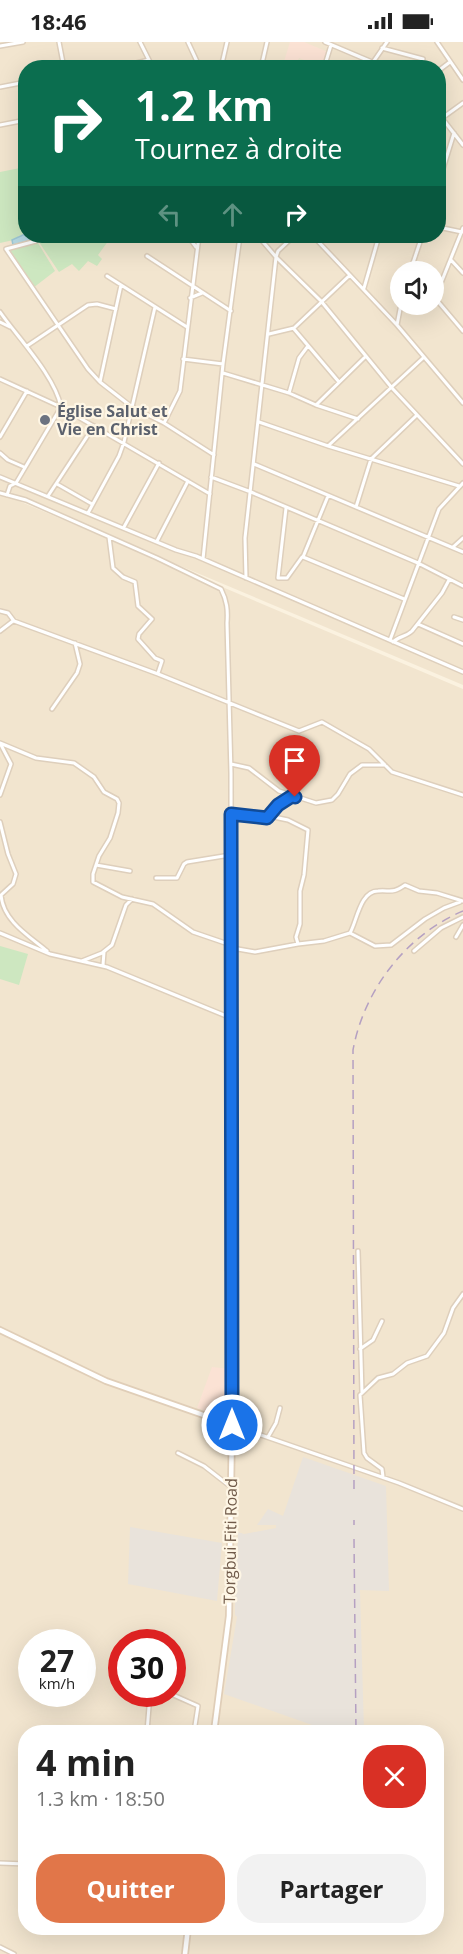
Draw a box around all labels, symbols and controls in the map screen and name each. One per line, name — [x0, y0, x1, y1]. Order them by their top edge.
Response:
text: 18:46 — [30, 6, 87, 36]
text: 1.2 km — [135, 76, 273, 133]
icon: right — [36, 84, 114, 162]
text: Tournez à droite — [135, 130, 343, 167]
icon: left — [153, 198, 186, 231]
icon: ahead — [216, 198, 249, 231]
icon: right — [279, 198, 312, 231]
map controls — [390, 261, 444, 315]
button: sound — [390, 261, 444, 315]
place label: Église Salut et Vie en Christ — [57, 400, 168, 440]
marker: Église Salut et Vie en Christ — [38, 413, 52, 427]
pin — [269, 735, 320, 797]
icon: arrive — [278, 744, 311, 777]
position arrow — [200, 1393, 264, 1457]
street label: Torgbui Fiti Road — [218, 1478, 242, 1604]
speed limit sign: 30 — [108, 1629, 186, 1707]
text: 27 — [40, 1640, 74, 1681]
text: km/h — [39, 1673, 75, 1693]
text: 4 min — [36, 1738, 136, 1787]
button: close — [363, 1745, 426, 1808]
text: 1.3 km · 18:50 — [36, 1785, 165, 1812]
button: Quitter — [36, 1854, 225, 1923]
button: Partager — [237, 1854, 426, 1923]

